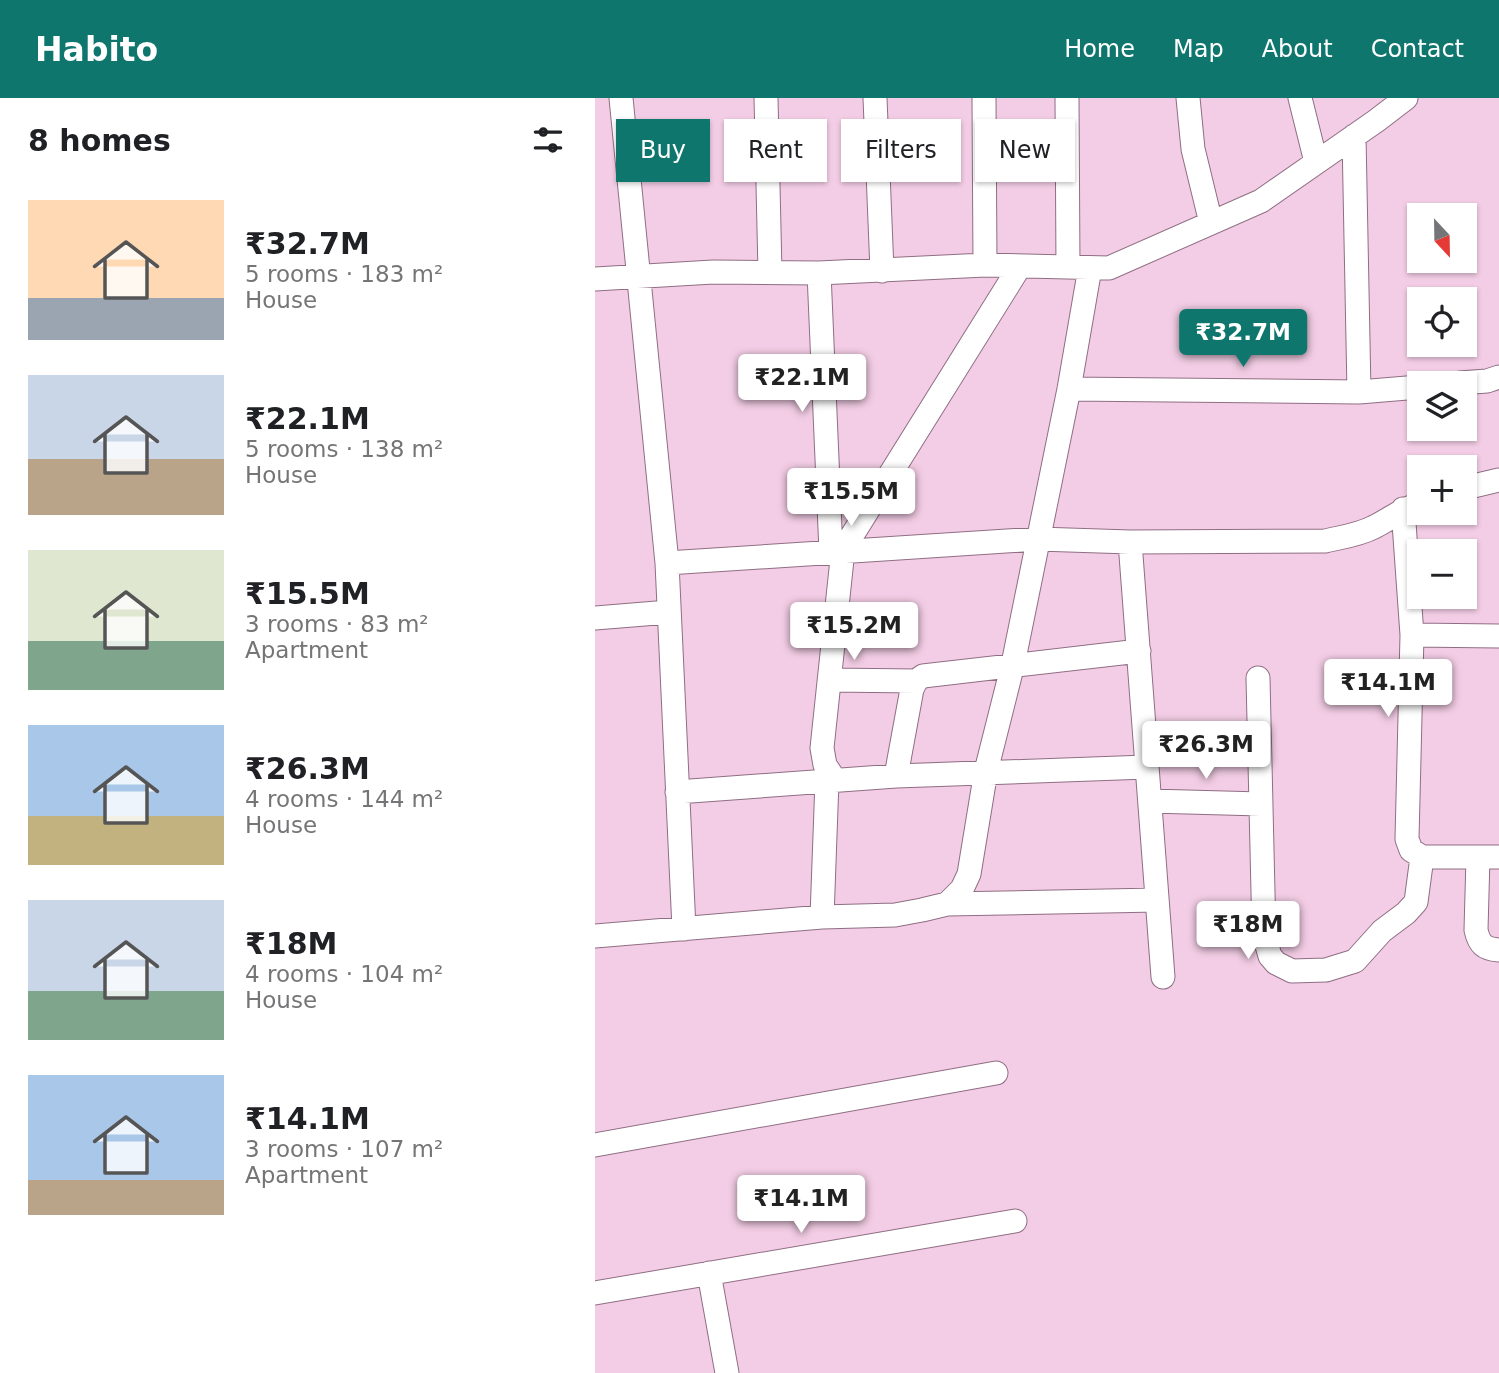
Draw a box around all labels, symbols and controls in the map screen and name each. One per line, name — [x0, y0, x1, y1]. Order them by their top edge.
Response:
text: Habito — [35, 30, 158, 69]
text: Home — [1064, 35, 1135, 63]
text: Map — [1173, 35, 1224, 63]
text: About — [1262, 35, 1333, 63]
text: Contact — [1371, 35, 1464, 63]
chip: Buy — [616, 119, 710, 182]
chip: Rent — [724, 119, 827, 182]
chip: Filters — [841, 119, 961, 182]
chip: New — [975, 119, 1075, 182]
icon: filters — [529, 121, 567, 159]
text: 8 homes — [28, 123, 171, 158]
north arrow — [1407, 203, 1477, 273]
map controls — [1407, 203, 1477, 609]
text: ₹32.7M — [245, 226, 370, 261]
icon: home — [84, 228, 168, 312]
text: 5 rooms · 183 m² — [245, 261, 443, 287]
text: House — [245, 287, 317, 313]
button: locate — [1407, 287, 1477, 357]
pin: ₹32.7M — [1186, 310, 1300, 369]
text: ₹32.7M — [1195, 319, 1291, 345]
pin: ₹22.1M — [745, 354, 859, 414]
text: ₹22.1M — [754, 364, 850, 390]
button: layers — [1407, 371, 1477, 441]
text: ₹22.1M — [245, 401, 370, 436]
icon: home — [84, 403, 168, 487]
text: 5 rooms · 138 m² — [245, 436, 443, 462]
button: + — [1407, 455, 1477, 525]
text: House — [245, 462, 317, 488]
pin: ₹15.5M — [794, 468, 908, 528]
text: ₹15.5M — [803, 478, 899, 504]
button: − — [1407, 539, 1477, 609]
text: ₹15.5M — [245, 576, 370, 611]
icon: home — [84, 578, 168, 662]
pin: ₹15.2M — [797, 602, 911, 662]
text: 3 rooms · 83 m² — [245, 611, 429, 637]
text: ₹15.2M — [806, 612, 902, 638]
text: Apartment — [245, 637, 368, 663]
pin: ₹14.1M — [1331, 660, 1445, 719]
text: ₹14.1M — [1340, 669, 1436, 695]
pin: ₹26.3M — [1149, 722, 1263, 781]
text: ₹26.3M — [1158, 731, 1254, 757]
text: ₹26.3M — [245, 751, 370, 786]
icon: home — [84, 753, 168, 837]
text: 4 rooms · 144 m² — [245, 786, 443, 812]
text: House — [245, 812, 317, 838]
pin: ₹18M — [1207, 902, 1289, 961]
text: ₹18M — [1213, 911, 1283, 937]
text: ₹18M — [245, 926, 337, 961]
icon: home — [84, 928, 168, 1012]
text: 4 rooms · 104 m² — [245, 961, 443, 987]
text: House — [245, 987, 317, 1013]
text: ₹14.1M — [245, 1101, 370, 1136]
icon: home — [84, 1103, 168, 1187]
text: 3 rooms · 107 m² — [245, 1136, 443, 1162]
text: Apartment — [245, 1162, 368, 1188]
pin: ₹14.1M — [744, 1176, 858, 1235]
text: ₹14.1M — [753, 1185, 849, 1211]

